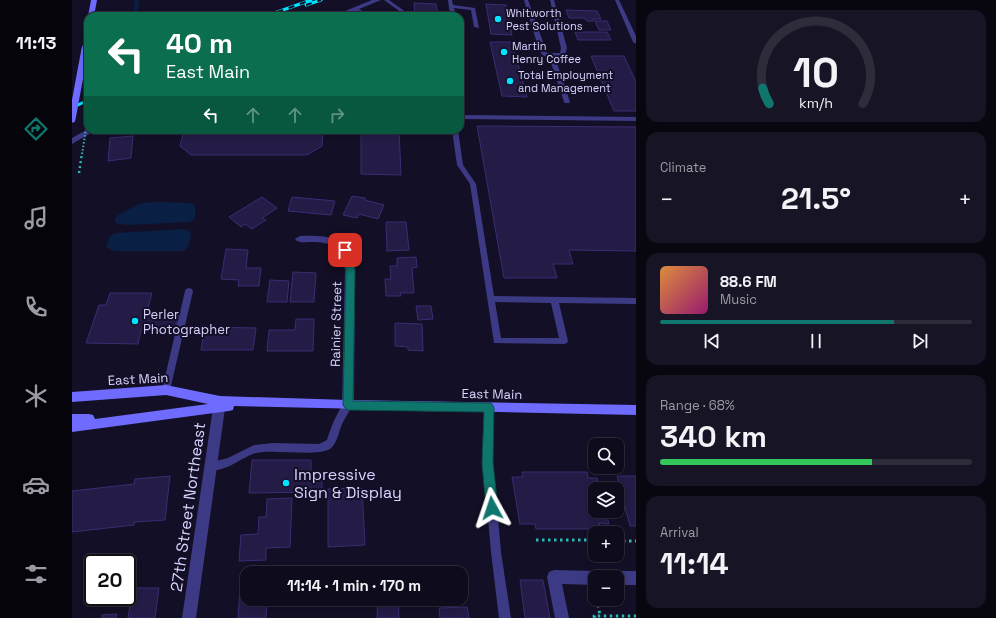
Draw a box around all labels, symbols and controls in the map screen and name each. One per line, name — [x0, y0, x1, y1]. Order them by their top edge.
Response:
place label: Whitworth Pest Solutions — [506, 6, 583, 33]
marker: Whitworth Pest Solutions — [493, 14, 503, 24]
text: 40 m — [166, 25, 233, 61]
icon: left — [100, 28, 152, 80]
text: 11:13 — [16, 31, 56, 54]
place label: Martin Henry Coffee — [512, 39, 581, 66]
text: 10 — [793, 46, 839, 99]
marker: Martin Henry Coffee — [499, 47, 509, 57]
text: East Main — [166, 60, 250, 83]
place label: Total Employment and Management — [518, 68, 613, 95]
marker: Total Employment and Management — [505, 76, 515, 86]
text: km/h — [799, 93, 833, 111]
icon: left — [200, 104, 222, 126]
icon: ahead — [242, 104, 264, 126]
icon: ahead — [284, 104, 306, 126]
icon: right — [326, 104, 348, 126]
icon: directions — [22, 115, 50, 143]
text: Climate — [660, 159, 706, 176]
text: 21.5° — [781, 179, 851, 218]
text: − — [660, 185, 674, 213]
text: + — [958, 185, 972, 213]
icon: music — [22, 204, 50, 232]
pin — [328, 233, 362, 267]
icon: arrive — [334, 239, 356, 261]
text: 88.6 FM — [720, 272, 777, 291]
street label: Rainier Street — [327, 281, 345, 367]
text: Music — [720, 291, 757, 308]
icon: phone — [22, 293, 50, 321]
place label: Perler Photographer — [143, 306, 230, 338]
marker: Perler Photographer — [130, 316, 140, 326]
icon: previous — [701, 330, 723, 352]
icon: pause — [805, 330, 827, 352]
icon: next — [909, 330, 931, 352]
street label: East Main — [107, 369, 169, 389]
icon: climate — [22, 382, 50, 410]
street label: East Main — [462, 385, 522, 403]
text: Range · 68% — [660, 397, 735, 414]
text: 340 km — [660, 417, 767, 456]
street label: 27th Street Northeast — [166, 421, 210, 593]
map controls — [588, 438, 624, 606]
button: search — [588, 438, 624, 474]
place label: Impressive Sign & Display — [294, 464, 402, 503]
icon: car — [22, 471, 50, 499]
marker: Impressive Sign & Display — [281, 478, 291, 488]
button: layers — [588, 482, 624, 518]
position arrow — [471, 487, 513, 529]
text: Arrival — [660, 524, 699, 541]
button: + — [588, 526, 624, 562]
text: 11:14 — [660, 544, 729, 583]
speed limit sign: 20 — [84, 554, 136, 606]
icon: filters — [22, 560, 50, 588]
button: − — [588, 570, 624, 606]
text: 11:14 · 1 min · 170 m — [287, 576, 421, 595]

